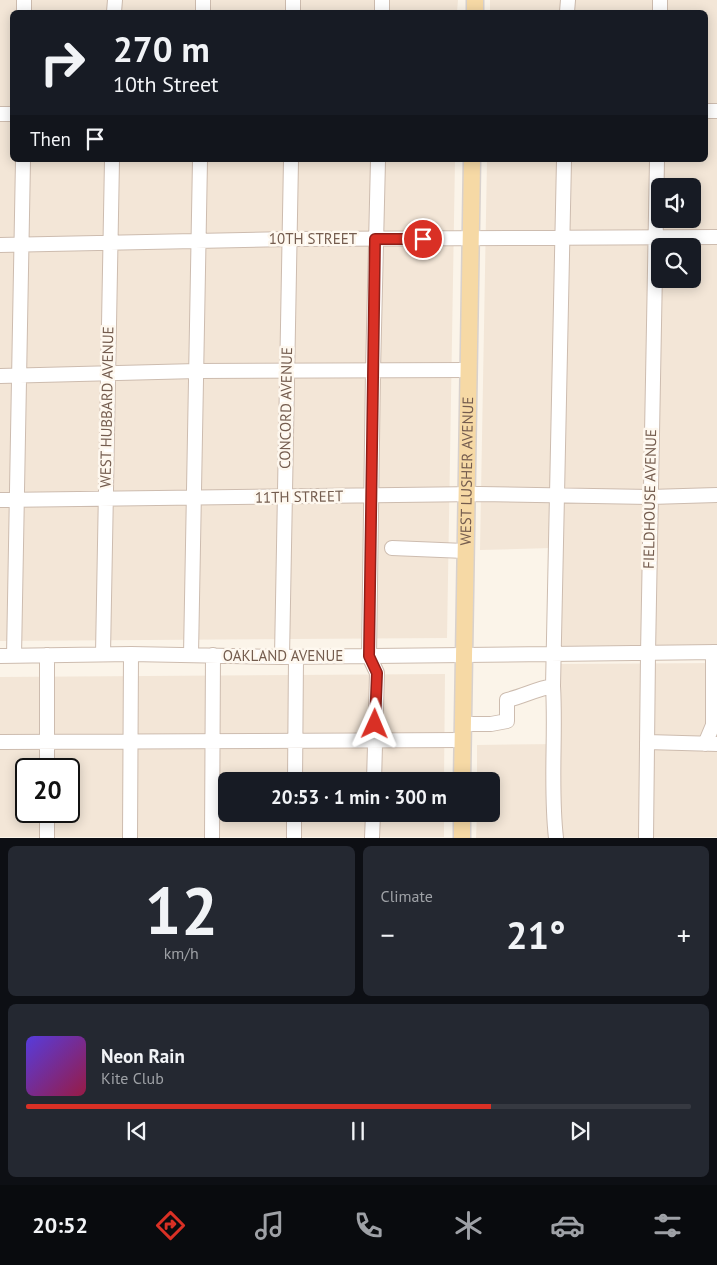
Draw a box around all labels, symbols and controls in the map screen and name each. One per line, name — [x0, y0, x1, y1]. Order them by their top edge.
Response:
text: 270 m — [113, 26, 210, 72]
icon: right — [30, 30, 95, 95]
text: 10th Street — [113, 70, 219, 98]
icon: arrive — [81, 125, 109, 153]
text: Then — [30, 127, 71, 151]
map controls — [651, 178, 701, 288]
button: sound — [651, 178, 701, 228]
pin — [402, 218, 444, 260]
icon: arrive — [409, 225, 437, 253]
street label: 10TH STREET — [269, 229, 358, 248]
button: search — [651, 238, 701, 288]
street label: WEST HUBBARD AVENUE — [96, 326, 117, 488]
street label: CONCORD AVENUE — [275, 347, 296, 469]
street label: WEST LUSHER AVENUE — [456, 396, 477, 546]
street label: FIELDHOUSE AVENUE — [639, 429, 660, 569]
street label: 11TH STREET — [255, 486, 344, 507]
street label: OAKLAND AVENUE — [223, 646, 343, 665]
position arrow — [348, 697, 400, 749]
speed limit sign: 20 — [15, 758, 80, 823]
text: 20:53 · 1 min · 300 m — [271, 785, 447, 809]
text: 12 — [144, 868, 218, 952]
text: Climate — [381, 886, 433, 906]
text: 21° — [506, 910, 566, 959]
text: − — [381, 916, 395, 953]
text: + — [677, 916, 691, 953]
text: km/h — [164, 943, 199, 963]
text: Neon Rain — [101, 1044, 185, 1068]
text: Kite Club — [101, 1068, 164, 1088]
icon: previous — [123, 1117, 151, 1145]
icon: pause — [344, 1117, 372, 1145]
icon: next — [566, 1117, 594, 1145]
icon: directions — [153, 1208, 188, 1243]
icon: music — [252, 1208, 287, 1243]
icon: phone — [351, 1208, 386, 1243]
icon: climate — [451, 1208, 486, 1243]
icon: car — [550, 1208, 585, 1243]
icon: filters — [650, 1208, 685, 1243]
text: 20:52 — [32, 1211, 88, 1239]

